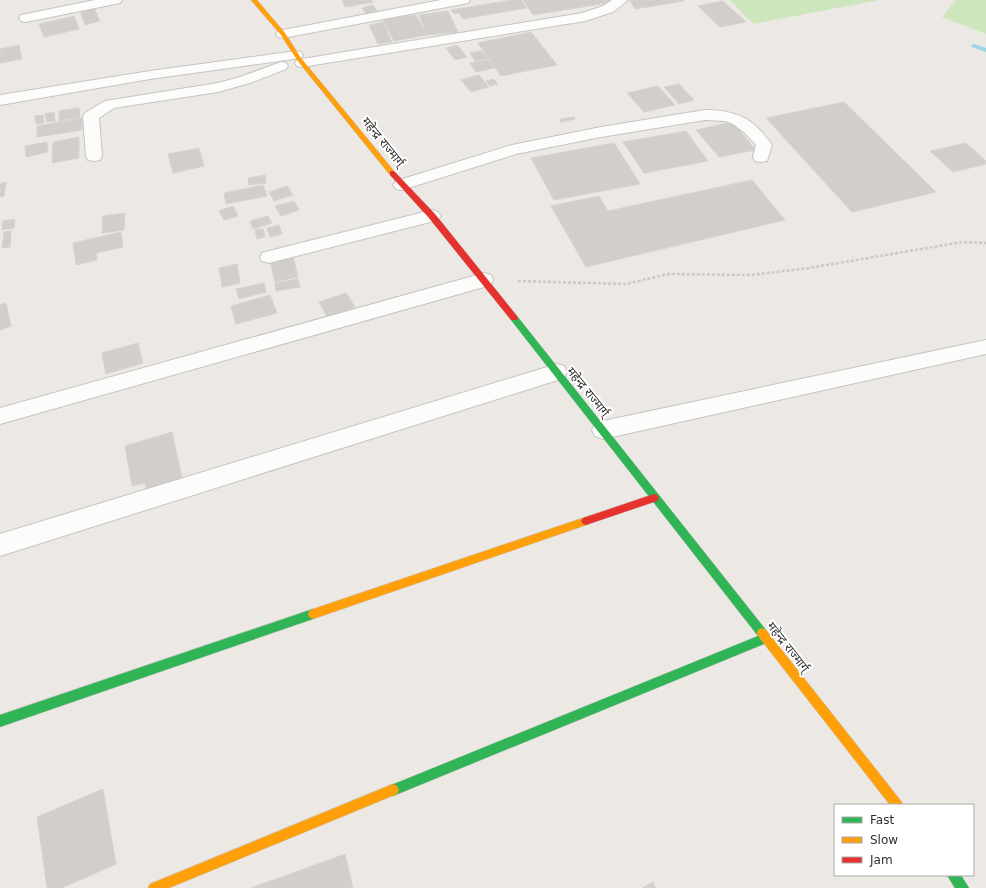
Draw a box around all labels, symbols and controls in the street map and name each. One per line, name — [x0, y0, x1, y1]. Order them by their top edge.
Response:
street label: महेन्द्र राज्मार्ग् — [359, 114, 409, 171]
street label: महेन्द्र राज्मार्ग् — [564, 364, 614, 421]
street label: महेन्द्र राज्मार्ग् — [764, 619, 814, 676]
legend — [834, 804, 974, 876]
text: Fast — [870, 813, 894, 827]
text: Slow — [870, 833, 898, 847]
text: Jam — [869, 853, 893, 867]

